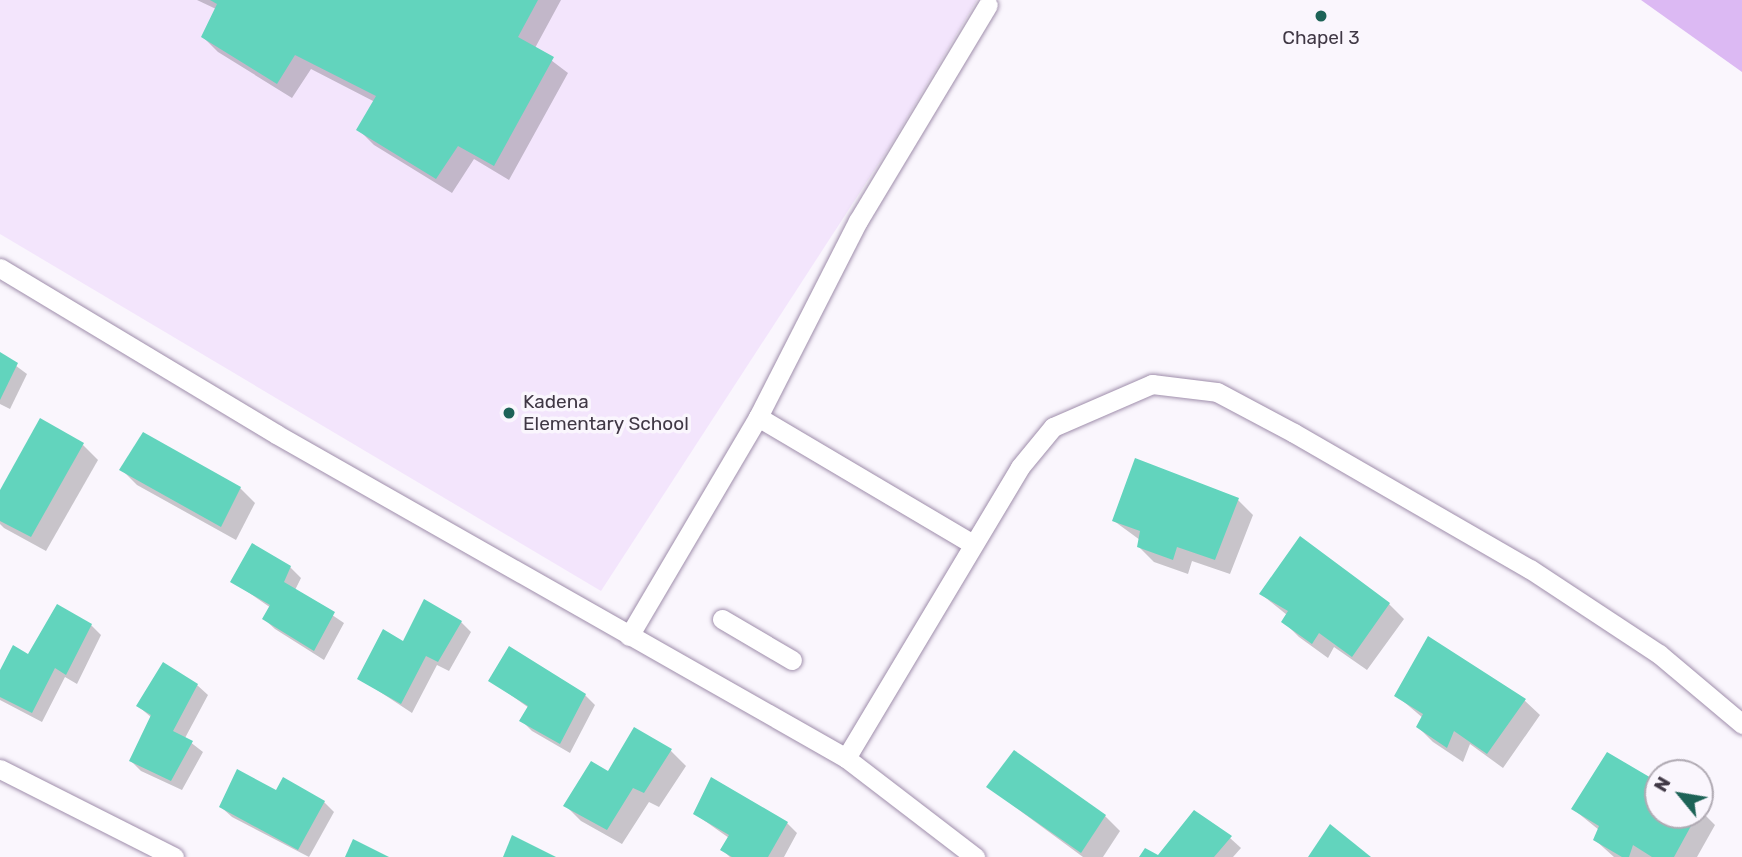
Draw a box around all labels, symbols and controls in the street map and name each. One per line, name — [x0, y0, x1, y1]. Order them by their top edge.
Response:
marker: Chapel 3 — [1313, 8, 1329, 24]
place label: Chapel 3 — [1282, 27, 1360, 49]
place label: Kadena Elementary School — [523, 391, 689, 435]
marker: Kadena Elementary School — [501, 405, 517, 421]
north arrow — [1644, 759, 1714, 829]
text: N — [1649, 773, 1675, 796]

